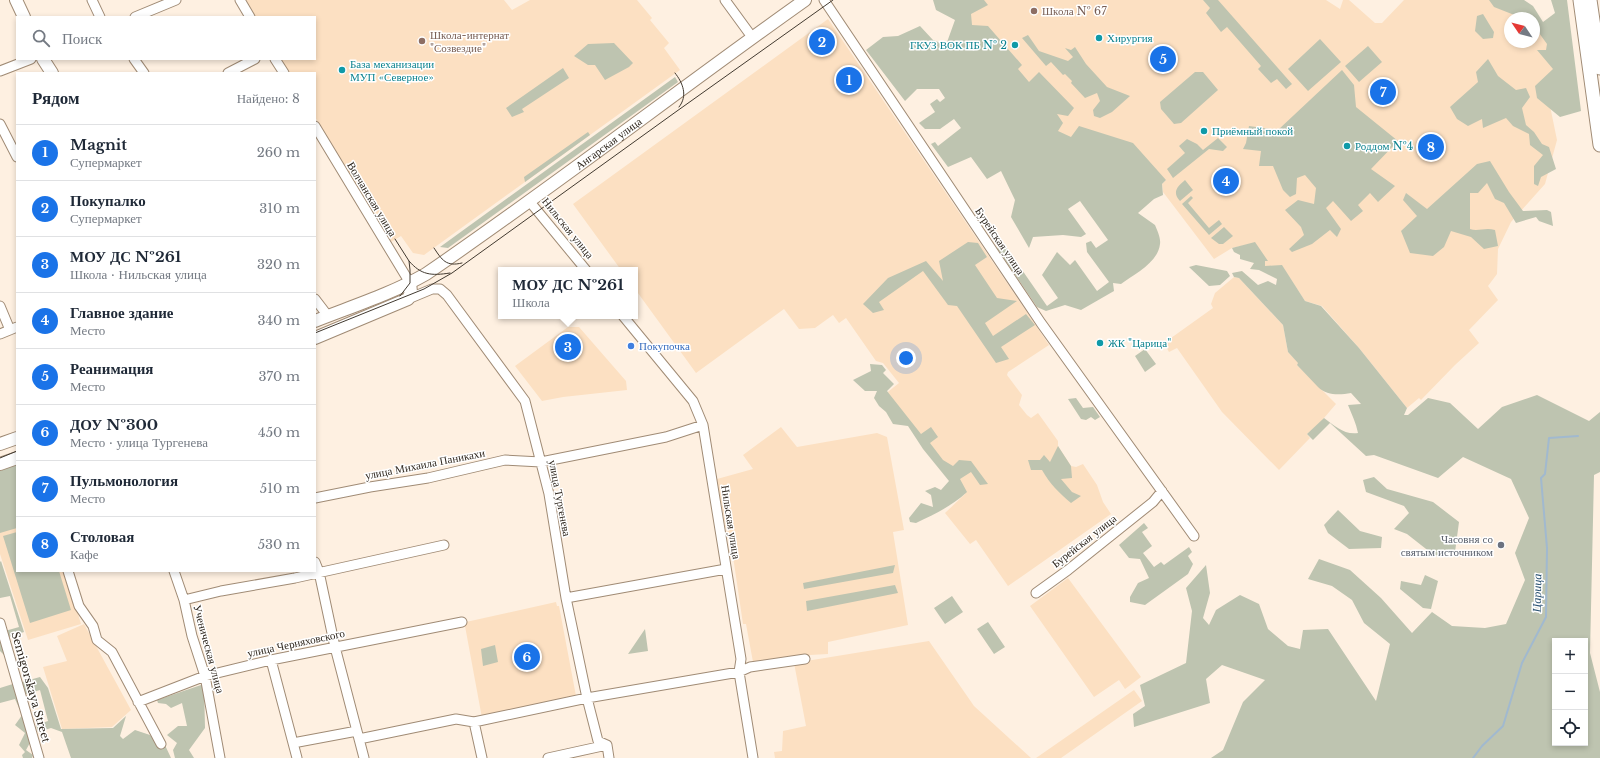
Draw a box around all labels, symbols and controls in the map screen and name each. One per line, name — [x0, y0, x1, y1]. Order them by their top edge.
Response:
place label: Школа № 67 — [1042, 4, 1107, 18]
marker: Школа № 67 — [1029, 6, 1039, 16]
north arrow — [1504, 12, 1540, 48]
search box — [16, 16, 316, 60]
icon: search — [30, 27, 52, 49]
pin: 2 — [809, 27, 835, 57]
place label: Школа-интернат "Созвездие" — [430, 28, 509, 55]
text: Поиск — [62, 29, 102, 48]
place label: Хирургия — [1107, 31, 1153, 45]
marker: Хирургия — [1094, 33, 1104, 43]
marker: Школа-интернат "Созвездие" — [417, 36, 427, 46]
place label: ГКУЗ ВОК ПБ № 2 — [910, 38, 1007, 52]
marker: ГКУЗ ВОК ПБ № 2 — [1010, 40, 1020, 50]
pin: 5 — [1150, 44, 1176, 74]
place label: База механизации МУП «Северное» — [350, 57, 434, 84]
marker: База механизации МУП «Северное» — [337, 65, 347, 75]
pin: 1 — [836, 65, 862, 95]
pin: 7 — [1370, 77, 1396, 107]
text: Рядом — [32, 88, 80, 109]
text: Найдено: 8 — [237, 90, 300, 107]
street label: Ангарская улица — [572, 114, 645, 173]
place label: Приёмный покой — [1212, 124, 1293, 138]
marker: Приёмный покой — [1199, 126, 1209, 136]
pin: 8 — [1418, 132, 1444, 162]
text: Magnit — [70, 135, 127, 154]
place label: Роддом №4 — [1355, 139, 1413, 153]
marker: Роддом №4 — [1342, 141, 1352, 151]
text: 1 — [42, 144, 48, 161]
text: 260 m — [257, 144, 300, 161]
text: Супермаркет — [70, 154, 142, 171]
street label: Волчанская улица — [344, 159, 400, 239]
pin: 4 — [1213, 166, 1239, 196]
text: Покупалко — [70, 191, 146, 210]
street label: Нильская улица — [539, 195, 597, 262]
text: 2 — [41, 200, 49, 217]
text: 310 m — [259, 200, 300, 217]
street label: Бурейская улица — [972, 205, 1028, 277]
text: Супермаркет — [70, 210, 142, 227]
text: МОУ ДС №261 — [70, 247, 181, 266]
text: 3 — [41, 256, 49, 273]
text: 320 m — [257, 256, 300, 273]
text: Школа · Нильская улица — [70, 266, 207, 283]
popup — [498, 267, 638, 319]
text: МОУ ДС №261 — [512, 275, 624, 294]
text: Школа — [512, 294, 550, 311]
text: Главное здание — [70, 303, 173, 322]
text: 4 — [41, 312, 49, 329]
text: 340 m — [257, 312, 300, 329]
text: Место — [70, 322, 105, 339]
pin: 3 — [555, 332, 581, 362]
place label: ЖК "Царица" — [1108, 336, 1171, 350]
marker: ЖК "Царица" — [1095, 338, 1105, 348]
place label: Покупочка — [639, 339, 690, 353]
marker: Покупочка — [626, 341, 636, 351]
your location — [896, 348, 916, 368]
text: Реанимация — [70, 359, 153, 378]
text: 5 — [41, 368, 49, 385]
text: 370 m — [259, 368, 300, 385]
text: Место — [70, 378, 105, 395]
text: ДОУ №300 — [70, 415, 158, 434]
text: 6 — [41, 424, 49, 441]
text: 450 m — [258, 424, 300, 441]
text: Место · улица Тургенева — [70, 434, 208, 451]
street label: улица Михаила Паникахи — [364, 445, 486, 482]
street label: улица Тургенева — [546, 459, 574, 537]
text: Пульмонология — [70, 471, 178, 490]
text: 7 — [42, 480, 48, 497]
text: 510 m — [260, 480, 300, 497]
street label: Нильская улица — [718, 484, 744, 560]
text: Место — [70, 490, 105, 507]
street label: Бурейская улица — [1049, 511, 1119, 571]
text: Столовая — [70, 527, 134, 546]
place label: Часовня со святым источником — [1401, 532, 1493, 559]
text: 8 — [41, 536, 49, 553]
text: 530 m — [258, 536, 300, 553]
marker: Часовня со святым источником — [1496, 540, 1506, 550]
text: Кафе — [70, 546, 98, 563]
water label: Царица — [1529, 573, 1544, 614]
street label: Ученическая улица — [190, 603, 228, 695]
street label: улица Черняховского — [246, 626, 347, 660]
street label: Semigorskaya Street — [8, 630, 54, 745]
map controls — [1552, 638, 1588, 746]
button: + — [1552, 638, 1588, 674]
pin: 6 — [514, 642, 540, 672]
button: − — [1552, 674, 1588, 710]
button: locate — [1552, 710, 1588, 746]

